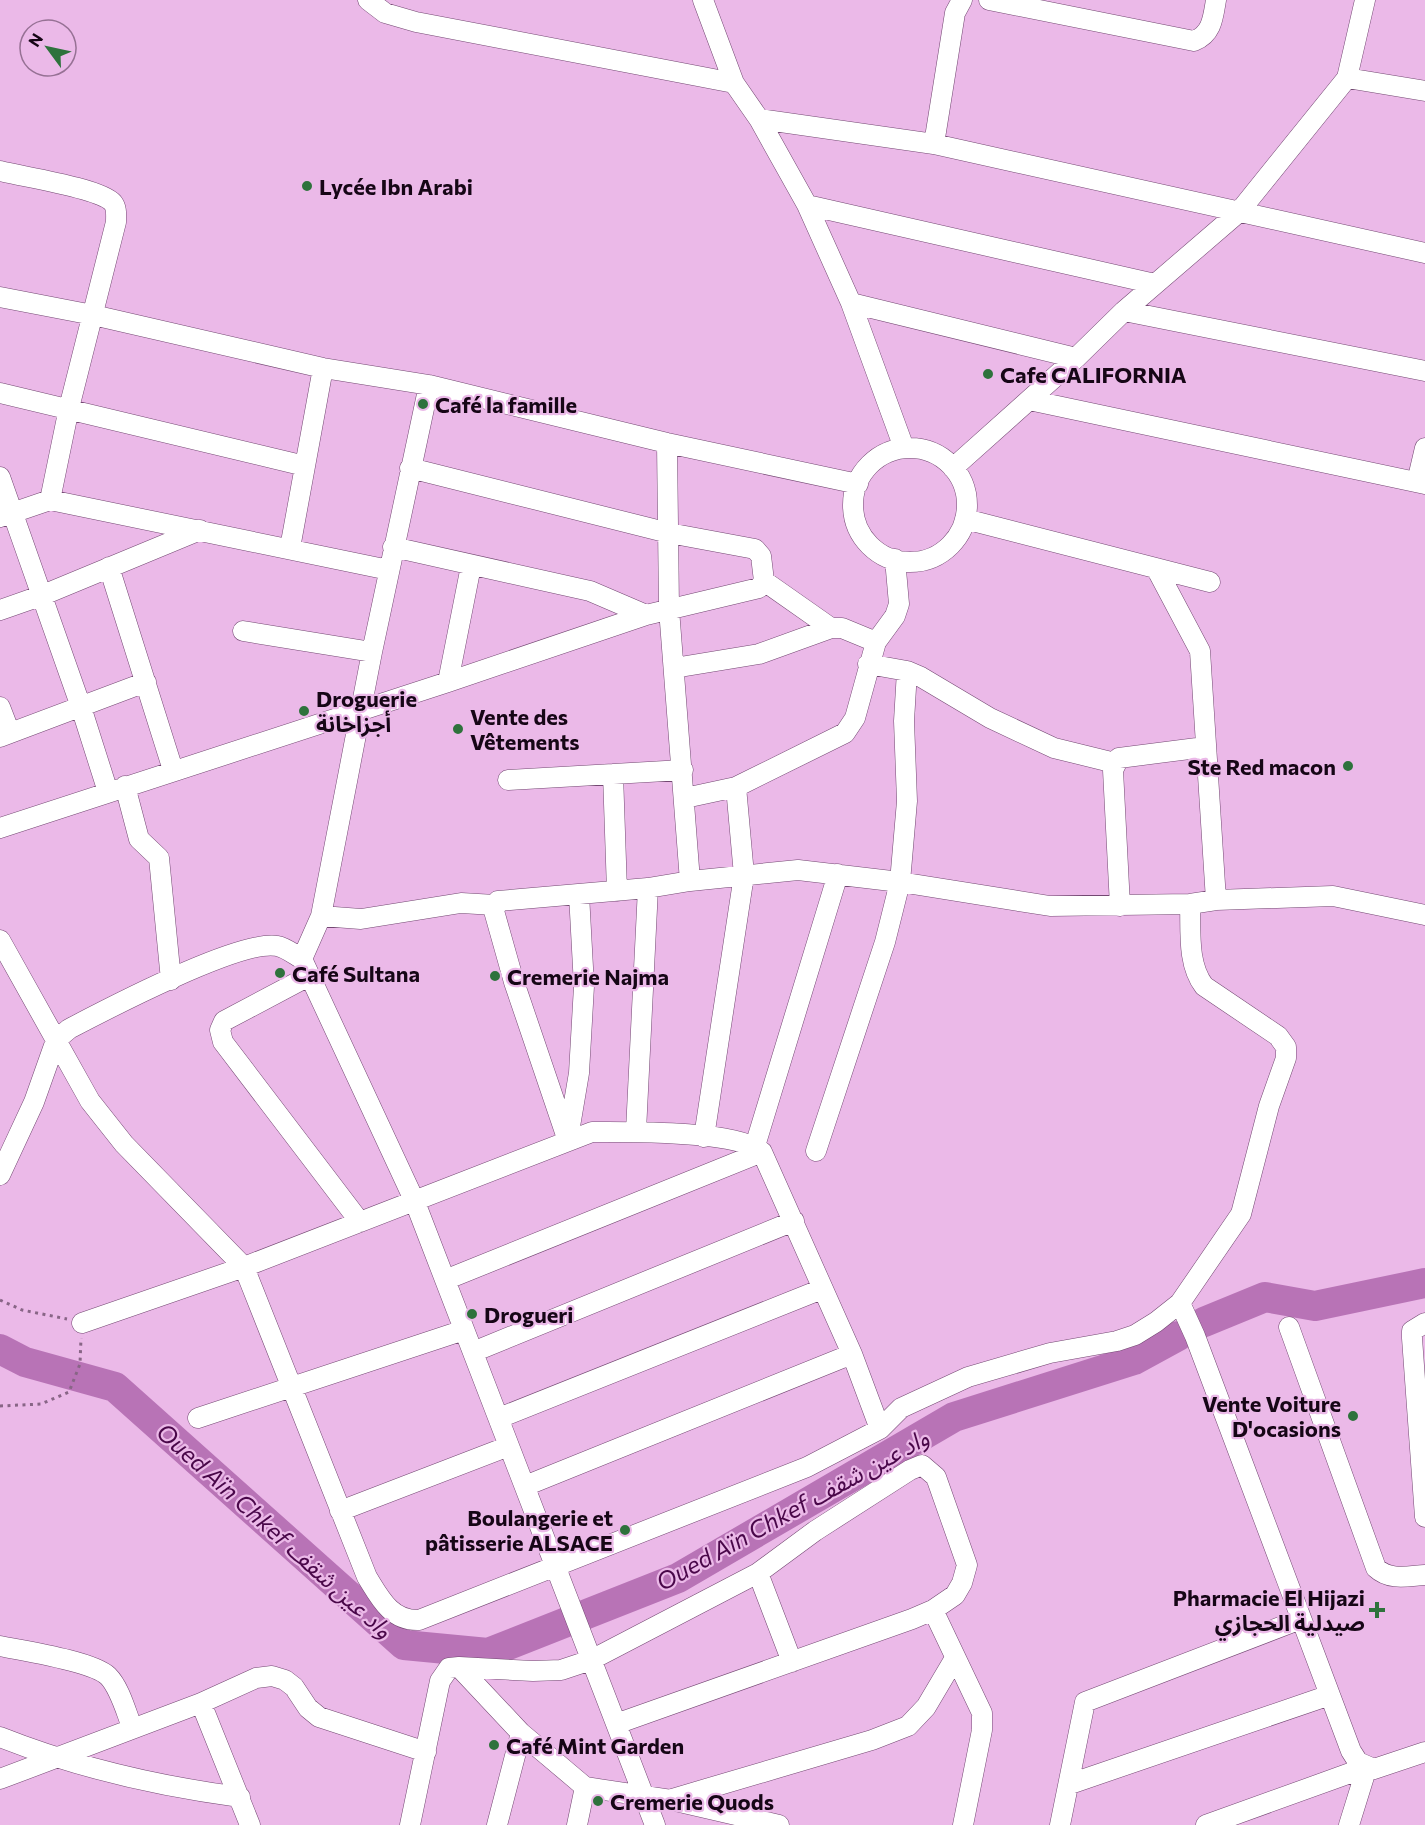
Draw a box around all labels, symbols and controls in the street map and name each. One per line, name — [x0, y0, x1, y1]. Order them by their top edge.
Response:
north arrow — [18, 18, 78, 78]
text: N — [24, 29, 46, 50]
place label: Lycée Ibn Arabi — [319, 173, 473, 200]
marker: Lycée Ibn Arabi — [300, 179, 314, 193]
place label: Cafe CALIFORNIA — [1000, 361, 1187, 388]
marker: Cafe CALIFORNIA — [981, 367, 995, 381]
place label: Café la famille — [435, 391, 577, 418]
marker: Café la famille — [416, 397, 430, 411]
place label: Droguerie أجزاخانة — [316, 685, 417, 737]
place label: Vente des Vêtements — [470, 703, 579, 755]
marker: Droguerie أجزاخانة — [297, 704, 311, 718]
marker: Vente des Vêtements — [451, 722, 465, 736]
place label: Ste Red macon — [1188, 753, 1336, 780]
marker: Ste Red macon — [1341, 759, 1355, 773]
place label: Café Sultana — [292, 960, 420, 987]
place label: Cremerie Najma — [507, 963, 669, 990]
marker: Café Sultana — [273, 966, 287, 980]
marker: Cremerie Najma — [488, 969, 502, 983]
place label: Drogueri — [484, 1301, 573, 1328]
marker: Drogueri — [465, 1307, 479, 1321]
place label: Vente Voiture D'ocasions — [1202, 1390, 1341, 1442]
marker: Vente Voiture D'ocasions — [1346, 1409, 1360, 1423]
water label: Oued Aïn Chkef واد عين شقف — [151, 1416, 399, 1644]
water label: Oued Aïn Chkef واد عين شقف — [651, 1422, 934, 1597]
place label: Boulangerie et pâtisserie ALSACE — [425, 1504, 613, 1556]
marker: Boulangerie et pâtisserie ALSACE — [618, 1523, 632, 1537]
place label: Pharmacie El Hijazi صيدلية الحجازي — [1173, 1584, 1365, 1641]
marker: Pharmacie El Hijazi صيدلية الحجازي — [1370, 1603, 1384, 1617]
place label: Café Mint Garden — [506, 1732, 684, 1759]
marker: Café Mint Garden — [487, 1738, 501, 1752]
place label: Cremerie Quods — [610, 1788, 774, 1815]
marker: Cremerie Quods — [591, 1794, 605, 1808]

